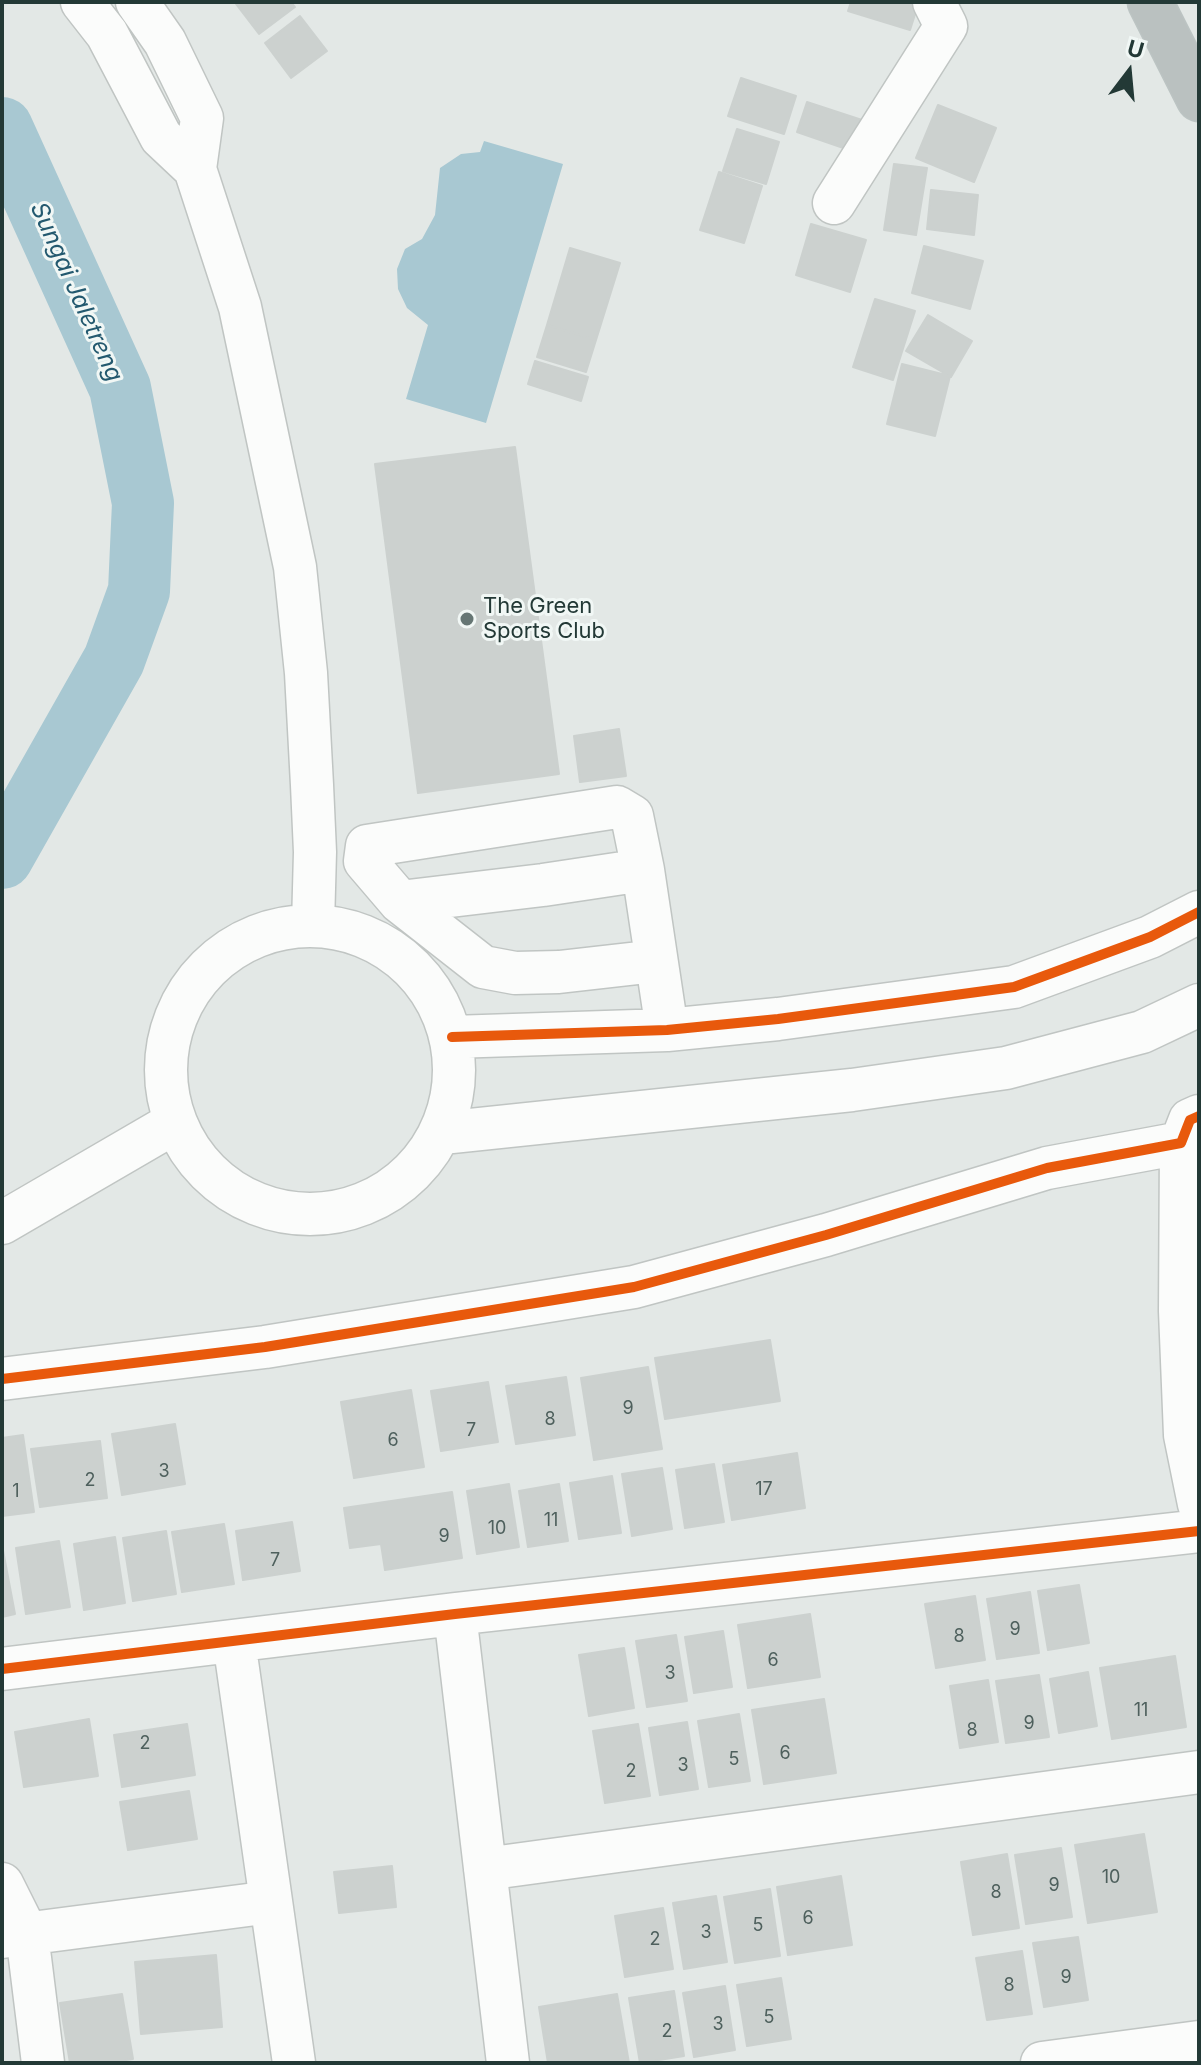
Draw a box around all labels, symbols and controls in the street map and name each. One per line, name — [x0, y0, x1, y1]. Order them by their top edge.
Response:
north arrow — [1089, 32, 1169, 112]
text: U — [1124, 34, 1147, 64]
water label: Sungai Jaletreng — [24, 198, 128, 386]
place label: The Green Sports Club — [483, 593, 605, 644]
marker: The Green Sports Club — [458, 610, 476, 628]
house number: 9 — [622, 1398, 634, 1420]
house number: 8 — [544, 1409, 556, 1431]
house number: 7 — [466, 1420, 476, 1442]
house number: 6 — [387, 1430, 399, 1452]
house number: 3 — [158, 1461, 170, 1483]
house number: 2 — [85, 1470, 95, 1492]
house number: 17 — [755, 1479, 773, 1501]
house number: 1 — [12, 1481, 20, 1503]
house number: 11 — [544, 1510, 558, 1532]
house number: 10 — [488, 1518, 506, 1540]
house number: 9 — [438, 1526, 450, 1548]
house number: 7 — [270, 1550, 280, 1572]
house number: 9 — [1009, 1619, 1021, 1641]
house number: 8 — [953, 1626, 965, 1648]
house number: 6 — [767, 1650, 779, 1672]
house number: 3 — [664, 1663, 676, 1685]
house number: 11 — [1134, 1700, 1148, 1722]
house number: 9 — [1023, 1713, 1035, 1735]
house number: 8 — [966, 1720, 978, 1742]
house number: 2 — [140, 1733, 150, 1755]
house number: 6 — [779, 1743, 791, 1765]
house number: 5 — [729, 1749, 739, 1771]
house number: 3 — [677, 1755, 689, 1777]
house number: 2 — [626, 1761, 636, 1783]
house number: 10 — [1102, 1867, 1120, 1889]
house number: 9 — [1048, 1875, 1060, 1897]
house number: 8 — [990, 1882, 1002, 1904]
house number: 6 — [802, 1908, 814, 1930]
house number: 5 — [753, 1915, 763, 1937]
house number: 3 — [700, 1922, 712, 1944]
house number: 2 — [650, 1929, 660, 1951]
house number: 9 — [1060, 1967, 1072, 1989]
house number: 8 — [1003, 1975, 1015, 1997]
house number: 5 — [764, 2007, 774, 2029]
house number: 3 — [712, 2014, 724, 2036]
house number: 2 — [662, 2021, 672, 2043]

